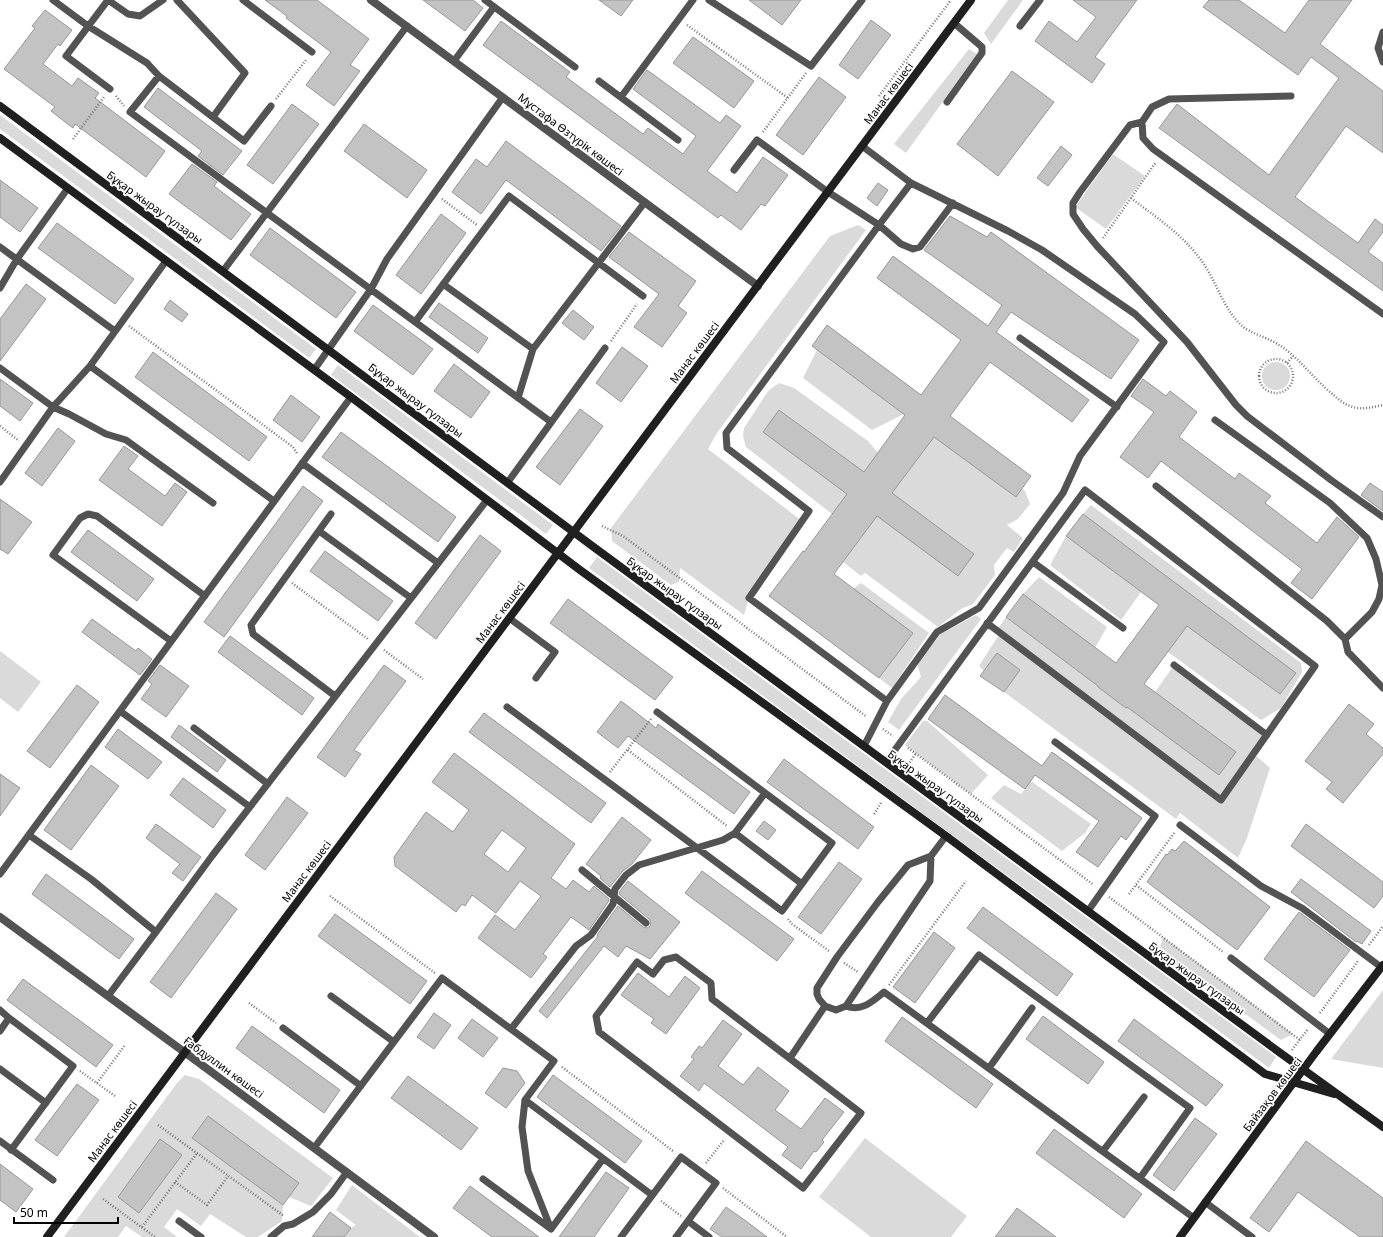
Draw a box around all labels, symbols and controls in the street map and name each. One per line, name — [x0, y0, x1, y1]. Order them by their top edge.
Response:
street label: Манас көшесі — [860, 59, 916, 127]
street label: Мұстафа Өзтүрік көшесі — [515, 89, 627, 179]
street label: Бұқар жырау гүлзары — [104, 167, 206, 247]
street label: Манас көшесі — [666, 318, 722, 386]
street label: Бұқар жырау гүлзары — [365, 359, 467, 441]
street label: Бұқар жырау гүлзары — [624, 553, 726, 633]
street label: Манас көшесі — [472, 578, 528, 646]
street label: Бұқар жырау гүлзары — [885, 746, 987, 826]
street label: Манас көшесі — [278, 837, 334, 905]
street label: Бұқар жырау гүлзары — [1146, 938, 1248, 1018]
street label: Ғабдуллин көшесі — [181, 1033, 267, 1101]
street label: Байзақов көшесі — [1239, 1054, 1305, 1134]
street label: Манас көшесі — [84, 1097, 140, 1165]
scale bar — [14, 1199, 118, 1225]
text: 50 m — [20, 1204, 48, 1221]

